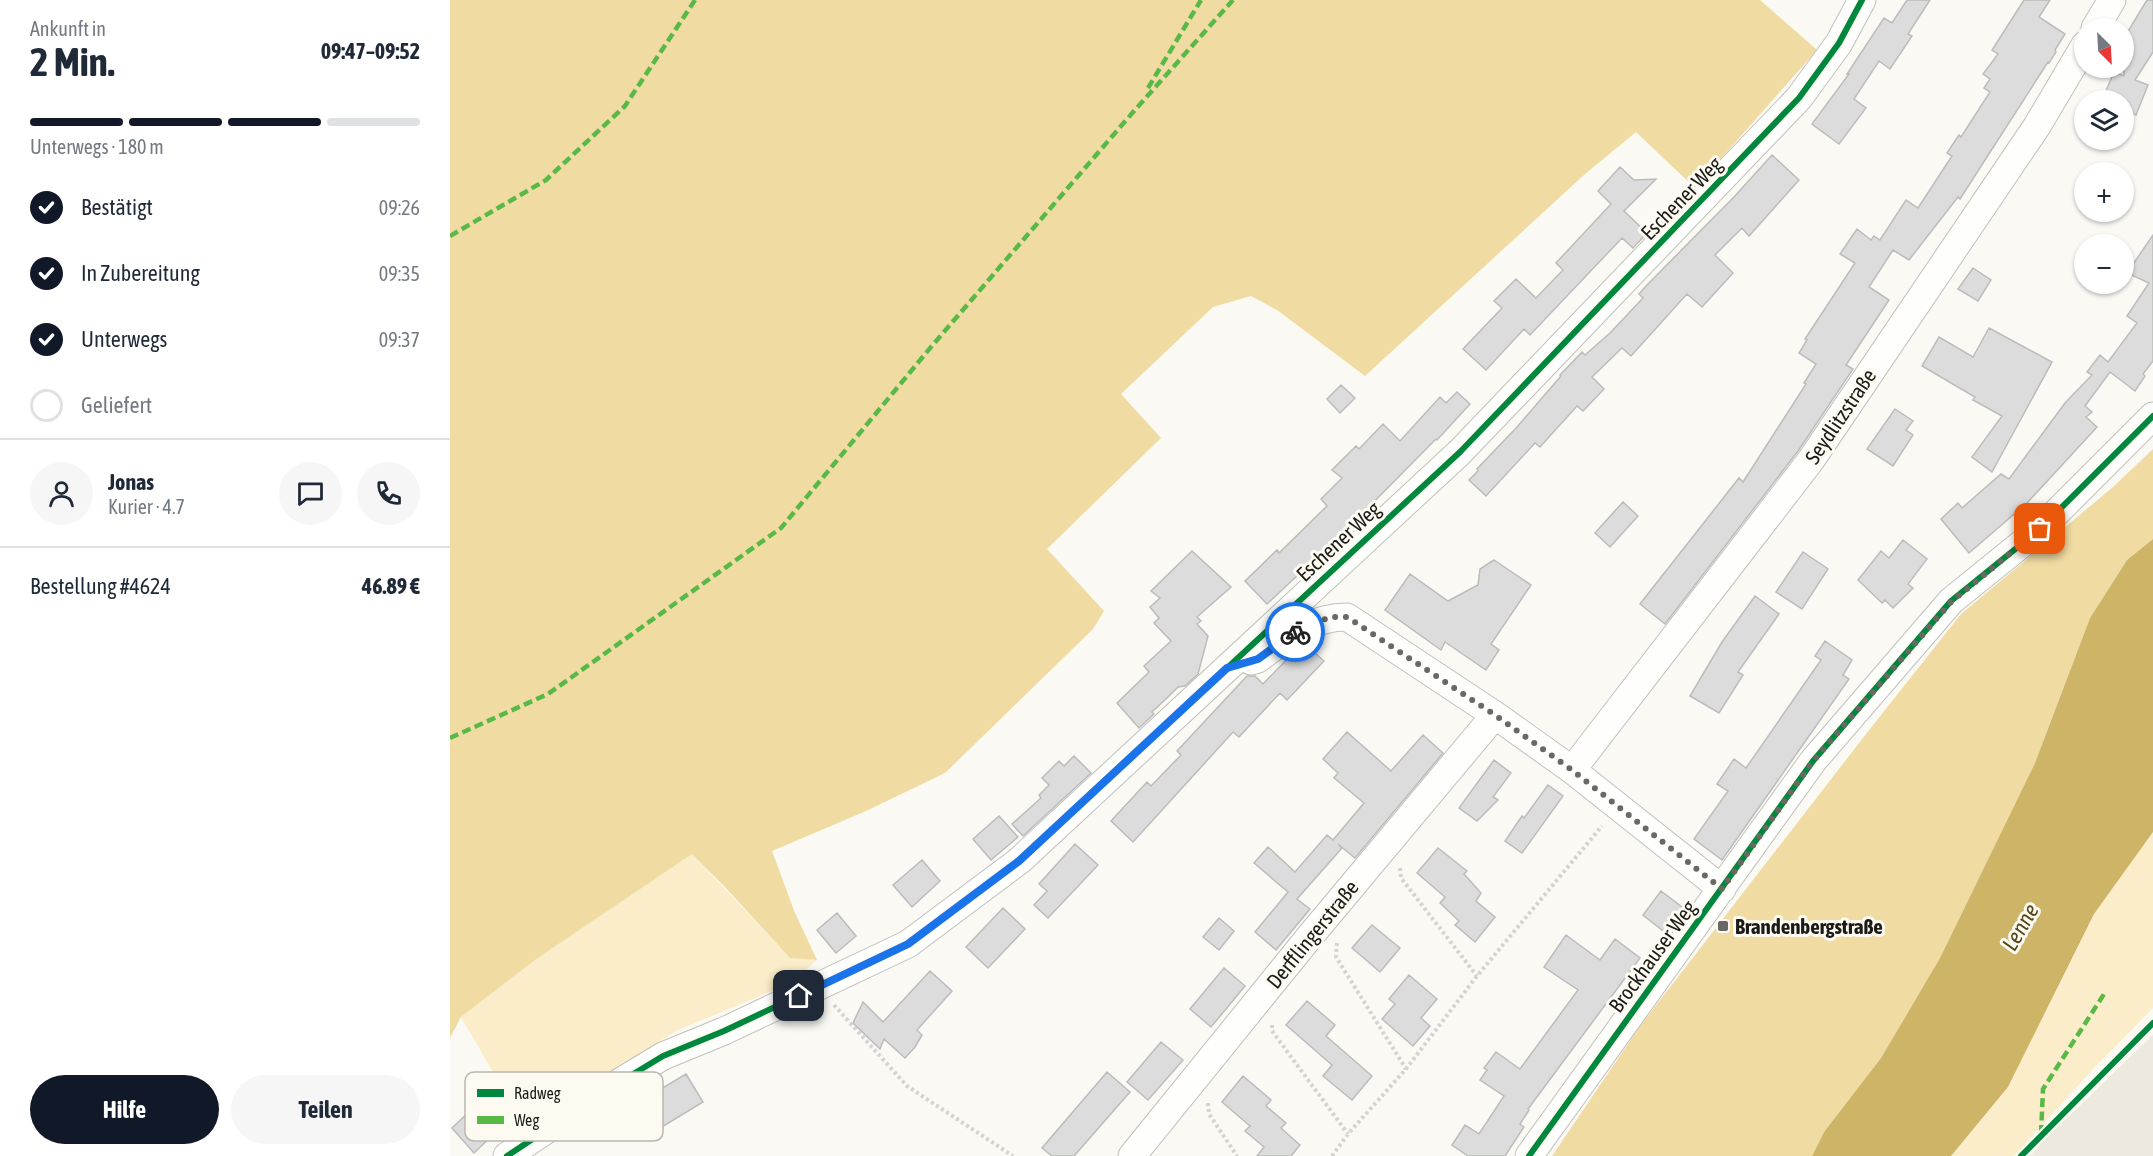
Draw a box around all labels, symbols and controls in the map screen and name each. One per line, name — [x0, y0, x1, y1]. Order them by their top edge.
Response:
text: Ankunft in — [30, 17, 106, 40]
north arrow — [2074, 18, 2134, 78]
map controls — [2074, 18, 2134, 294]
text: 09:47–09:52 — [321, 38, 420, 64]
text: 2 Min. — [30, 40, 115, 84]
button: layers — [2074, 90, 2134, 150]
text: Unterwegs · 180 m — [30, 135, 164, 158]
street label: Eschener Weg — [1636, 152, 1726, 244]
button: + — [2074, 162, 2134, 222]
icon: check — [30, 191, 63, 224]
text: Bestätigt — [81, 194, 153, 220]
text: 09:26 — [379, 196, 420, 219]
button: − — [2074, 234, 2134, 294]
icon: check — [30, 257, 63, 290]
text: In Zubereitung — [81, 260, 200, 286]
text: 09:35 — [379, 262, 420, 285]
icon: check — [30, 323, 63, 356]
text: Unterwegs — [81, 326, 167, 352]
text: 09:37 — [379, 328, 420, 351]
street label: Seydlitzstraße — [1800, 364, 1880, 468]
text: Geliefert — [81, 392, 152, 418]
button: person — [30, 462, 93, 525]
button: chat — [279, 462, 342, 525]
button: phone — [357, 462, 420, 525]
text: Jonas — [108, 469, 154, 495]
text: Kurier · 4.7 — [108, 495, 185, 518]
street label: Eschener Weg — [1291, 496, 1385, 586]
pin — [2014, 503, 2065, 554]
icon: bag — [2023, 512, 2056, 545]
text: Bestellung #4624 — [30, 573, 171, 599]
text: 46.89 € — [362, 573, 420, 599]
courier — [1265, 602, 1325, 662]
icon: bike — [1279, 616, 1312, 649]
street label: Derfflingerstraße — [1261, 875, 1363, 993]
street label: Brockhauser Weg — [1603, 895, 1701, 1017]
water label: Lenne — [1996, 899, 2044, 955]
place label: Brandenbergstraße — [1735, 914, 1883, 938]
marker: Brandenbergstraße — [1716, 919, 1730, 933]
pin — [773, 970, 824, 1021]
icon: home — [782, 979, 815, 1012]
legend — [465, 1072, 663, 1141]
button: Hilfe — [30, 1075, 219, 1144]
button: Teilen — [231, 1075, 420, 1144]
text: Radweg — [514, 1084, 561, 1103]
text: Weg — [514, 1111, 539, 1130]

